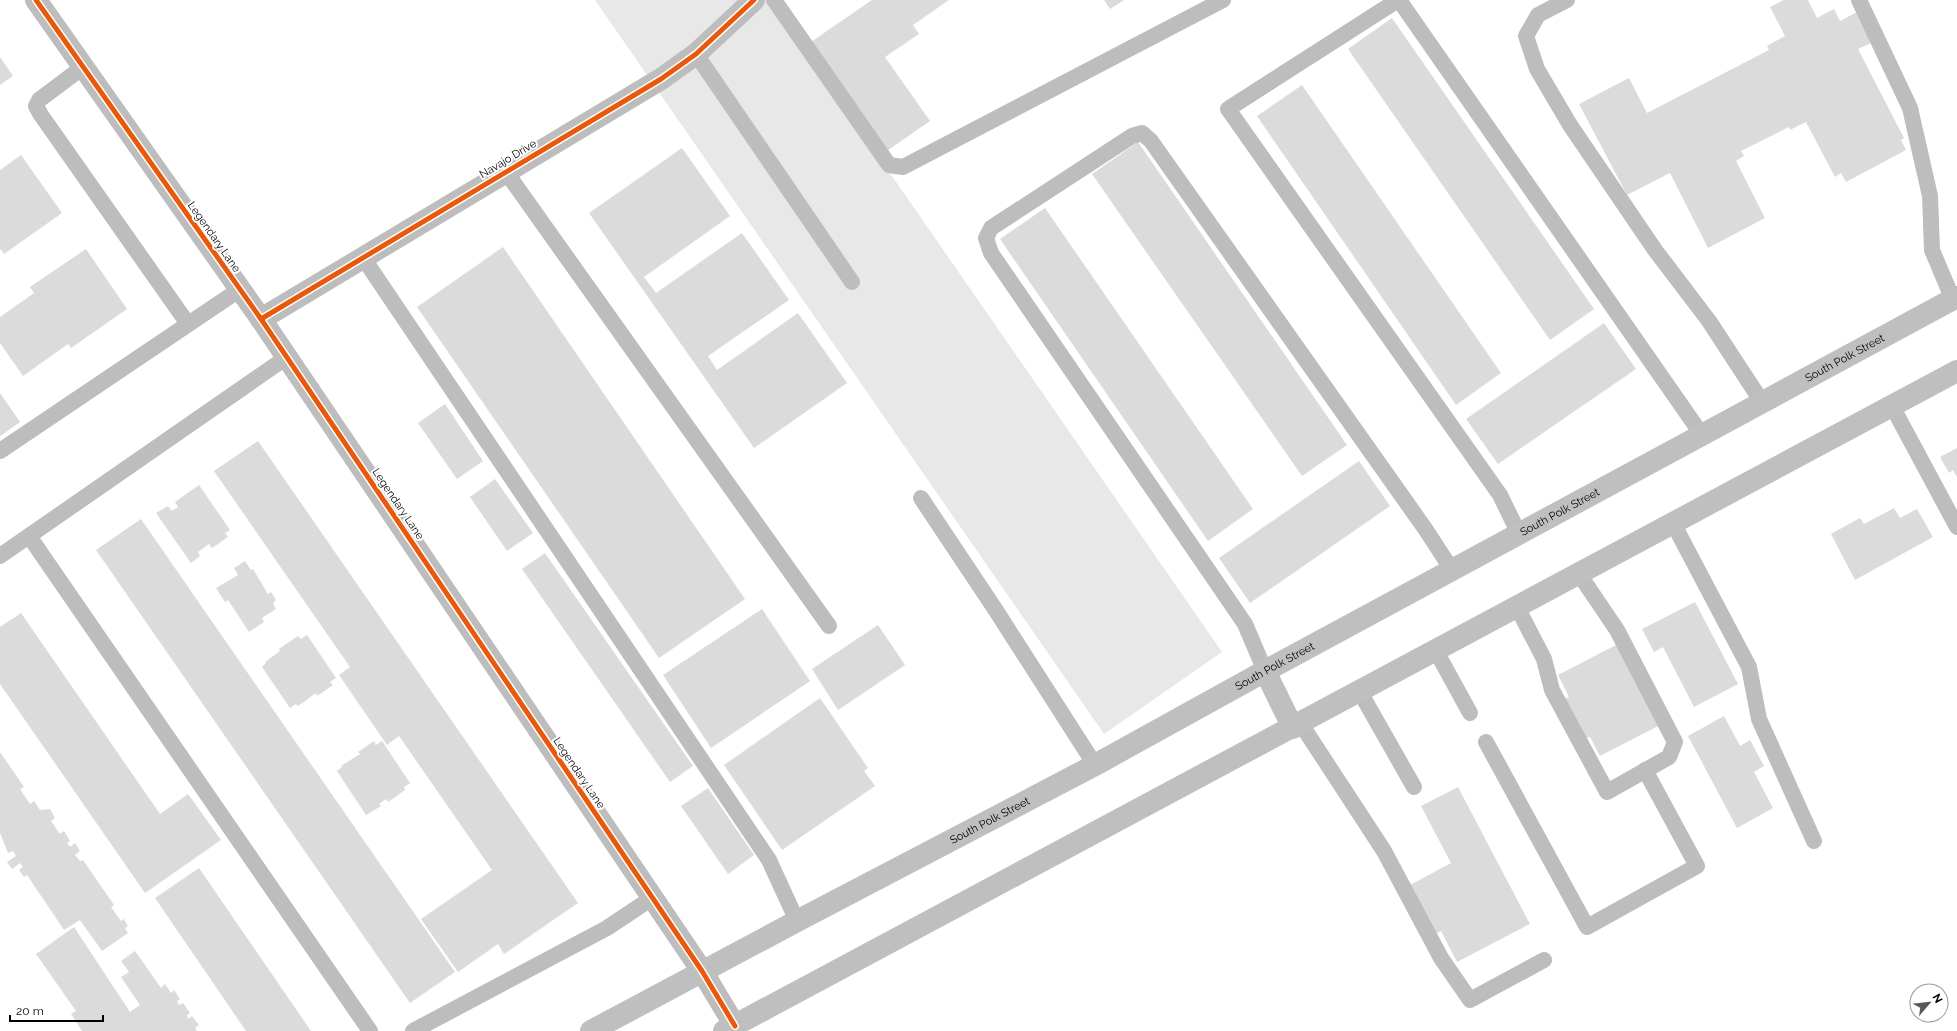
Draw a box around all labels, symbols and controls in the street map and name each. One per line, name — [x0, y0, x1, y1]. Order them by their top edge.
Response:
street label: Navajo Drive — [477, 137, 539, 181]
street label: Legendary Lane — [185, 199, 243, 275]
street label: South Polk Street — [1803, 331, 1887, 384]
street label: Legendary Lane — [369, 466, 427, 542]
street label: South Polk Street — [1518, 485, 1602, 538]
street label: South Polk Street — [1233, 639, 1317, 693]
street label: Legendary Lane — [550, 735, 608, 811]
street label: South Polk Street — [948, 794, 1032, 846]
north arrow — [1909, 983, 1949, 1023]
text: N — [1930, 992, 1945, 1005]
scale bar — [10, 997, 103, 1023]
text: 20 m — [16, 1004, 44, 1018]

